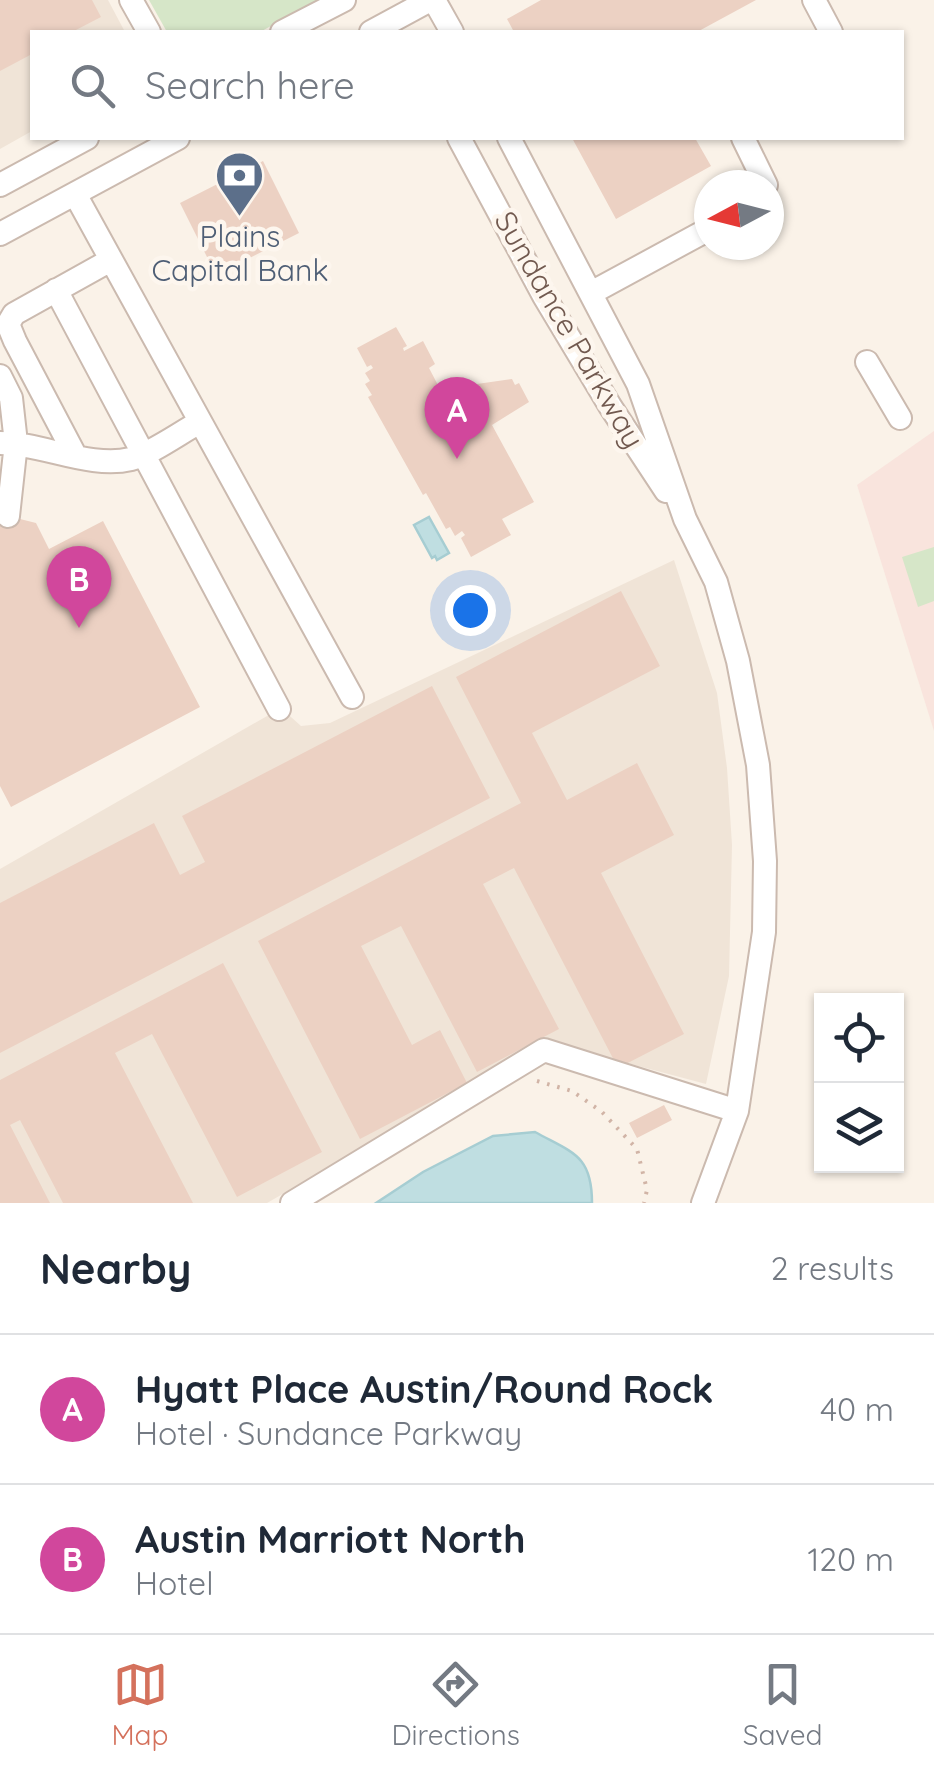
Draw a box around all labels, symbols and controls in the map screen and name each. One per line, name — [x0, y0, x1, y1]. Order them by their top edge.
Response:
search box — [30, 30, 904, 140]
icon: search — [65, 58, 120, 113]
text: Search here — [145, 61, 355, 109]
bank icon: Plains Capital Bank — [214, 150, 266, 218]
north arrow — [694, 170, 784, 260]
street label: Sundance Parkway — [487, 204, 653, 455]
place label: Plains Capital Bank — [152, 217, 328, 289]
pin: A — [424, 376, 490, 459]
pin: B — [46, 546, 112, 628]
your location — [445, 585, 496, 636]
map controls — [814, 993, 904, 1173]
button: locate — [814, 993, 904, 1083]
button: layers — [814, 1083, 904, 1173]
text: Nearby — [40, 1242, 191, 1295]
text: 2 results — [771, 1248, 894, 1288]
text: Hyatt Place Austin/Round Rock — [135, 1365, 713, 1413]
text: A — [62, 1389, 83, 1429]
text: 40 m — [820, 1389, 894, 1429]
text: Hotel · Sundance Parkway — [135, 1413, 522, 1453]
text: Austin Marriott North — [135, 1515, 526, 1563]
text: B — [62, 1539, 83, 1579]
text: 120 m — [807, 1539, 894, 1579]
text: Hotel — [135, 1563, 214, 1603]
tab: Map — [111, 1657, 169, 1752]
tab: Directions — [391, 1657, 520, 1752]
tab: Saved — [743, 1657, 823, 1752]

